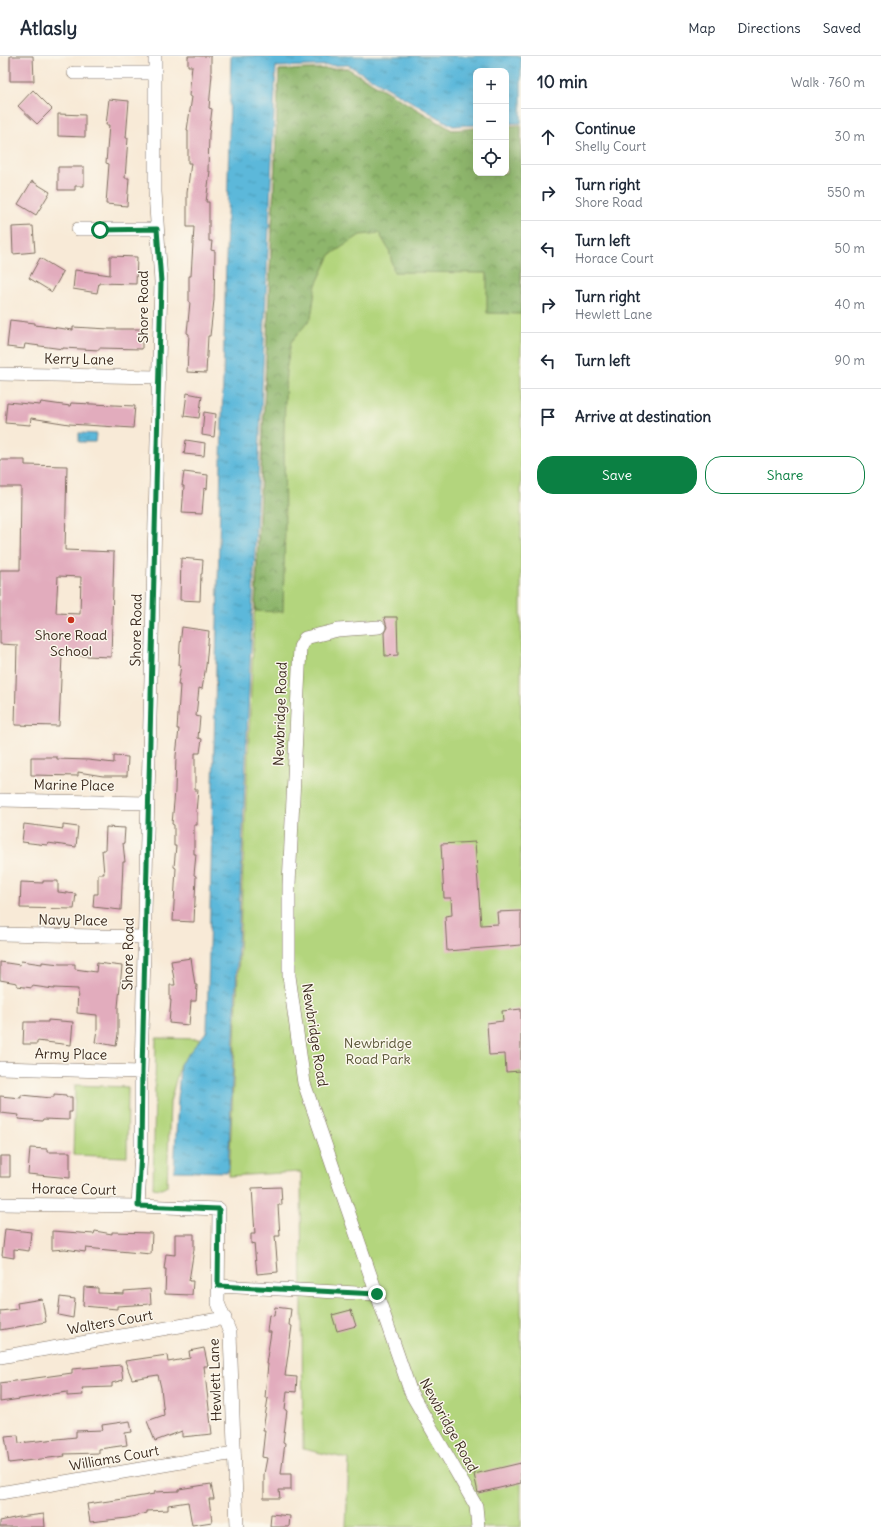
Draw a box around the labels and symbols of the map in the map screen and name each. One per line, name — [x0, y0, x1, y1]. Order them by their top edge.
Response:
route start — [91, 221, 109, 239]
street label: Shore Road — [134, 271, 152, 343]
street label: Kerry Lane — [44, 349, 114, 369]
street label: Shore Road — [126, 593, 146, 667]
marker: Shore Road School — [66, 615, 76, 625]
place label: Shore Road School — [35, 626, 107, 660]
street label: Newbridge Road — [269, 661, 291, 767]
street label: Marine Place — [33, 775, 115, 795]
street label: Navy Place — [38, 910, 108, 930]
street label: Shore Road — [118, 917, 138, 991]
street label: Newbridge Road — [298, 982, 332, 1088]
park label: Newbridge Road Park — [344, 1034, 412, 1068]
street label: Army Place — [35, 1044, 107, 1064]
street label: Horace Court — [31, 1179, 117, 1199]
route end — [368, 1285, 386, 1303]
street label: Walters Court — [66, 1306, 154, 1338]
street label: Hewlett Lane — [205, 1338, 225, 1422]
street label: Newbridge Road — [416, 1375, 482, 1475]
street label: Williams Court — [68, 1441, 161, 1475]

